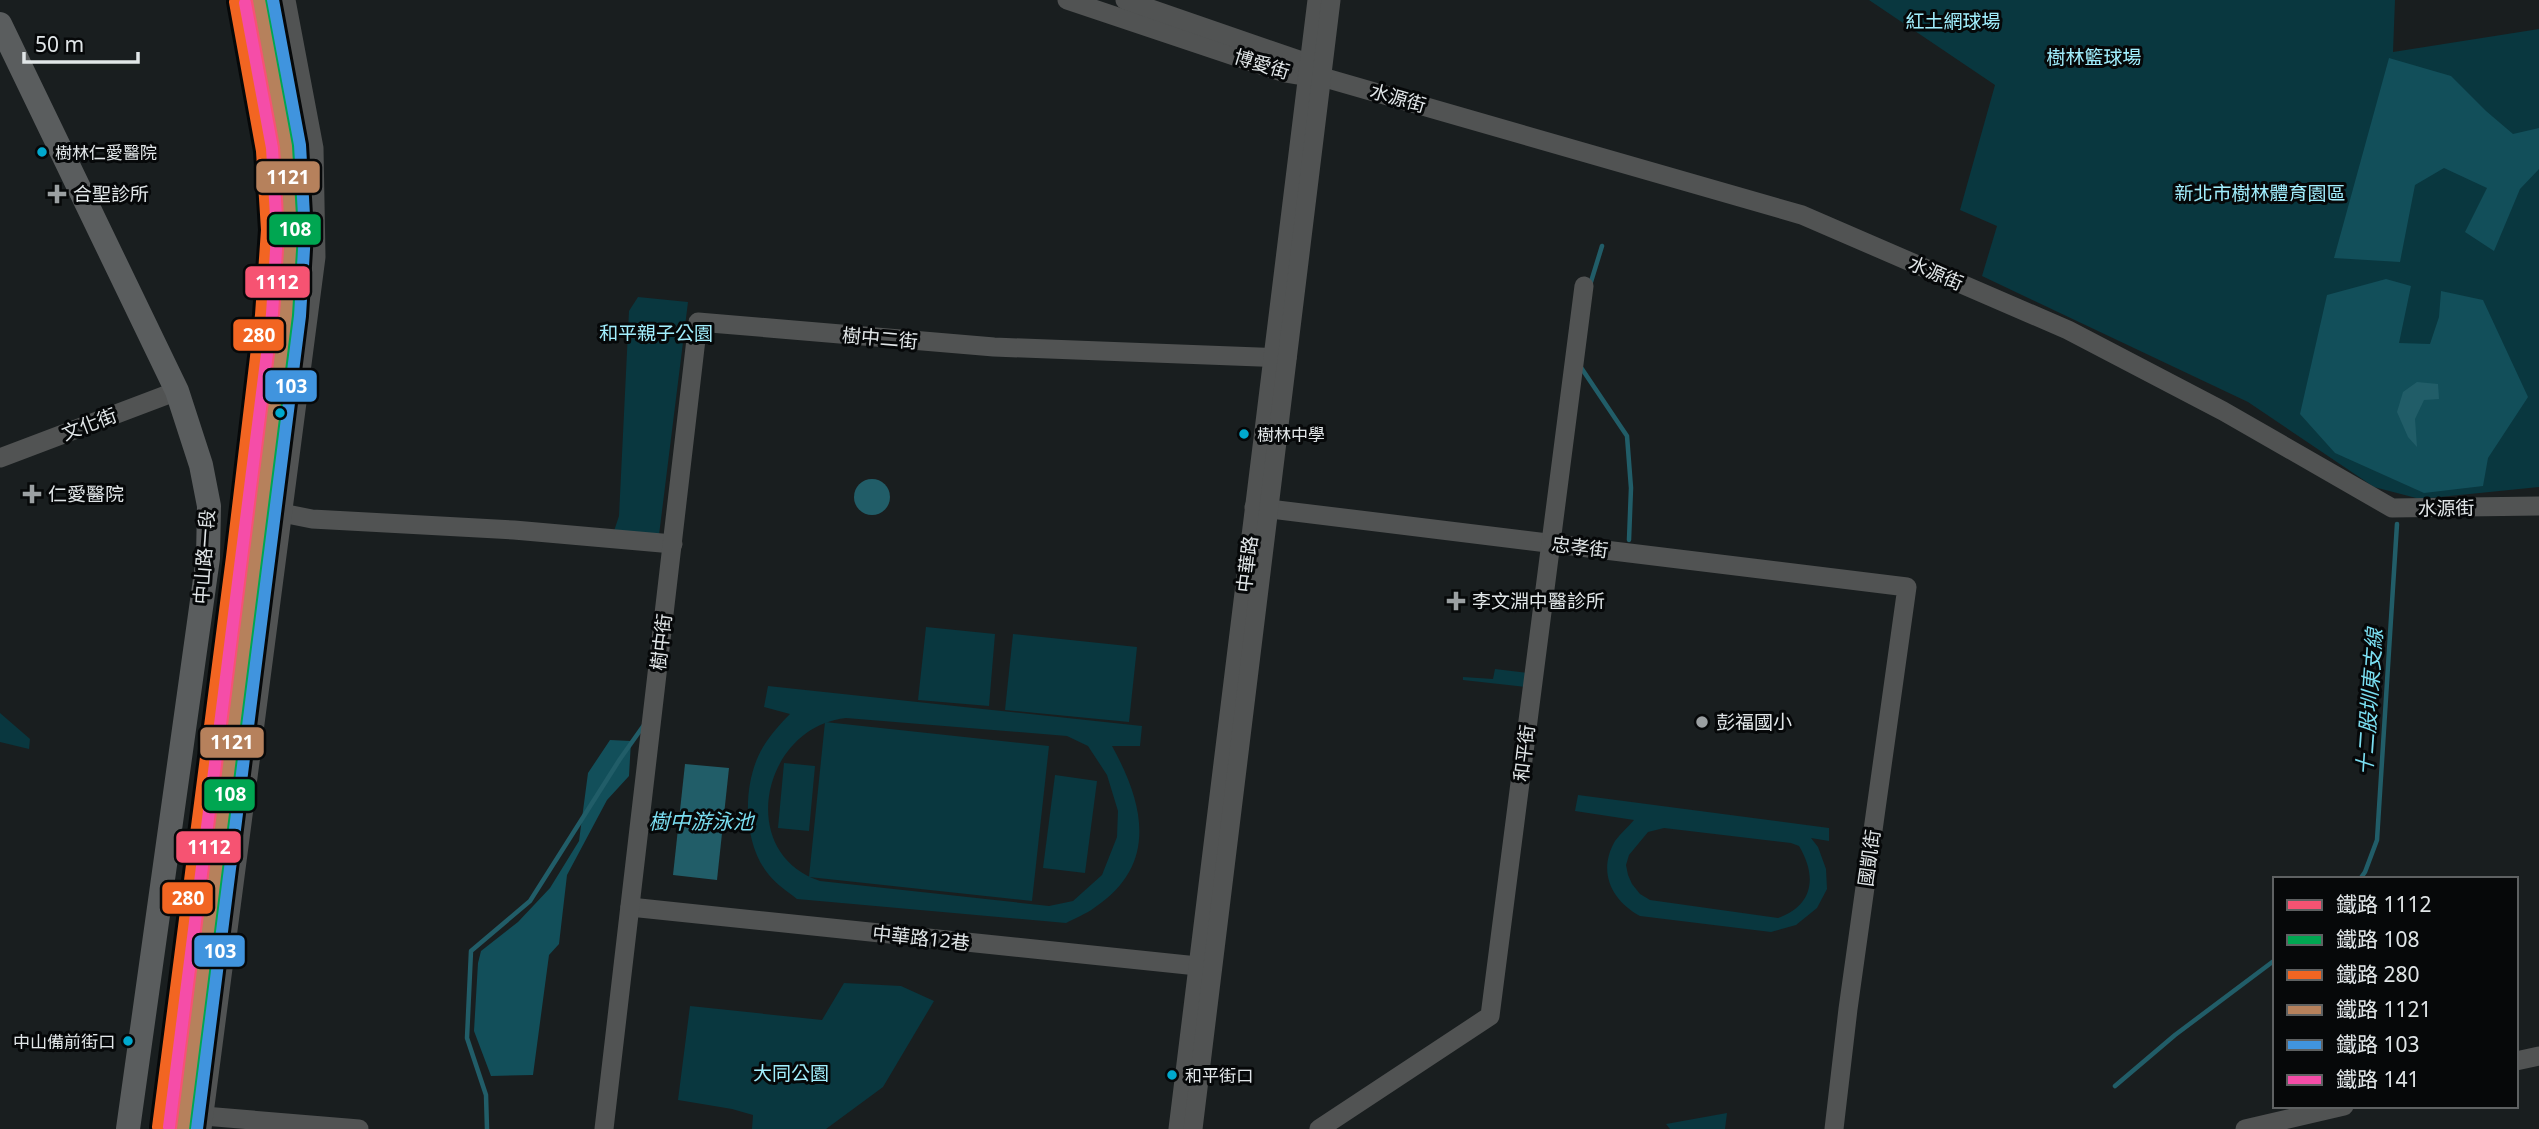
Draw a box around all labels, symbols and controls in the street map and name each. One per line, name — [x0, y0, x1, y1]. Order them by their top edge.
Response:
park label: 紅土網球場 — [1905, 8, 2001, 34]
scale bar — [24, 21, 138, 65]
text: 50 m — [35, 30, 84, 58]
street label: 博愛街 — [1231, 43, 1293, 85]
park label: 樹林籃球場 — [2046, 44, 2142, 70]
street label: 水源街 — [1367, 78, 1429, 118]
place label: 樹林仁愛醫院 — [55, 141, 157, 164]
marker: 樹林仁愛醫院 — [35, 145, 49, 159]
line badge: 1121 — [255, 160, 321, 194]
text: 1121 — [266, 164, 310, 190]
park label: 新北市樹林體育園區 — [2174, 180, 2346, 206]
place label: 合聖診所 — [73, 181, 149, 207]
marker: 合聖診所 — [47, 184, 67, 204]
line badge: 108 — [268, 213, 322, 246]
text: 108 — [279, 216, 311, 242]
street label: 水源街 — [1905, 250, 1967, 296]
line badge: 1112 — [244, 265, 311, 299]
text: 1112 — [255, 269, 299, 295]
line badge: 280 — [232, 318, 285, 352]
park label: 和平親子公園 — [599, 320, 713, 346]
text: 280 — [243, 322, 275, 348]
street label: 樹中二街 — [841, 322, 919, 354]
line badge: 103 — [264, 369, 318, 403]
text: 103 — [275, 373, 307, 399]
street label: 文化街 — [58, 402, 120, 446]
unlabelled marker — [273, 406, 287, 420]
place label: 樹林中學 — [1257, 423, 1325, 446]
marker: 樹林中學 — [1237, 427, 1251, 441]
place label: 仁愛醫院 — [48, 481, 124, 507]
marker: 仁愛醫院 — [22, 484, 42, 504]
street label: 水源街 — [2417, 495, 2475, 521]
street label: 中山路一段 — [188, 509, 220, 605]
street label: 忠孝街 — [1550, 531, 1610, 563]
street label: 中華路 — [1231, 534, 1263, 594]
place label: 李文淵中醫診所 — [1472, 588, 1605, 614]
marker: 李文淵中醫診所 — [1446, 591, 1466, 611]
street label: 樹中街 — [645, 612, 677, 672]
water label: 十二股圳東支線 — [2350, 626, 2388, 776]
place label: 彭福國小 — [1716, 709, 1792, 735]
marker: 彭福國小 — [1694, 714, 1710, 730]
street label: 和平街 — [1508, 723, 1540, 783]
line badge: 1121 — [199, 726, 265, 759]
text: 1121 — [210, 729, 254, 755]
line badge: 108 — [203, 778, 256, 812]
text: 108 — [214, 781, 246, 807]
water label: 樹中游泳池 — [649, 807, 755, 835]
street label: 國凱街 — [1852, 828, 1886, 888]
line badge: 1112 — [175, 830, 242, 864]
text: 1112 — [187, 834, 231, 860]
legend — [2273, 877, 2518, 1108]
line badge: 280 — [161, 881, 214, 915]
text: 280 — [172, 885, 204, 911]
text: 鐵路 1112 — [2336, 890, 2432, 918]
street label: 中華路12巷 — [871, 920, 971, 956]
text: 鐵路 108 — [2336, 925, 2420, 953]
line badge: 103 — [193, 934, 246, 968]
text: 103 — [204, 938, 236, 964]
text: 鐵路 280 — [2336, 960, 2420, 988]
text: 鐵路 1121 — [2336, 995, 2432, 1023]
place label: 中山備前街口 — [13, 1030, 115, 1053]
text: 鐵路 103 — [2336, 1030, 2420, 1058]
marker: 中山備前街口 — [121, 1034, 135, 1048]
park label: 大同公園 — [753, 1060, 829, 1086]
place label: 和平街口 — [1185, 1064, 1253, 1087]
text: 鐵路 141 — [2336, 1065, 2420, 1093]
marker: 和平街口 — [1165, 1068, 1179, 1082]

